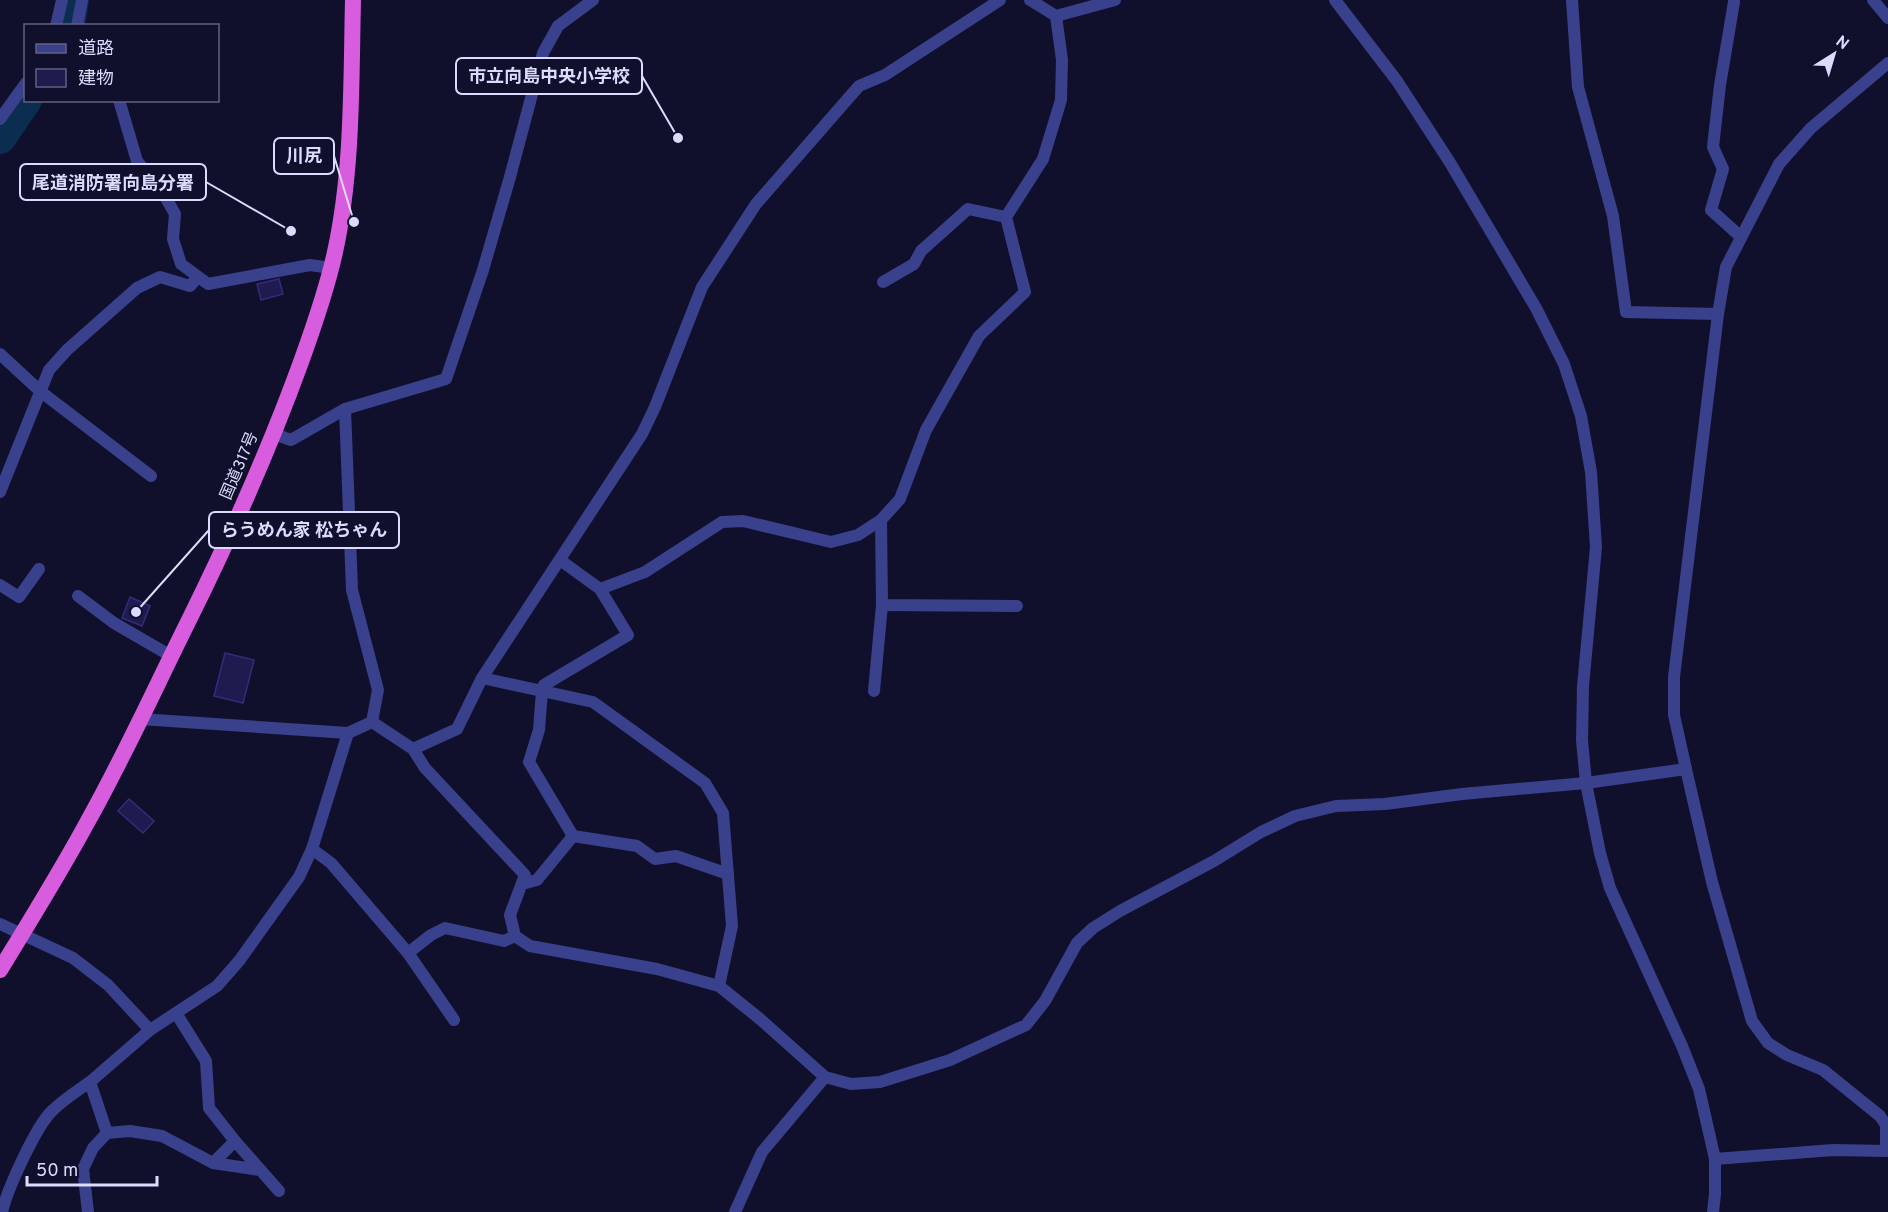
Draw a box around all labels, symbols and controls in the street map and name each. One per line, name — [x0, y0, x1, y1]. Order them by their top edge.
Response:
legend — [24, 24, 219, 102]
north arrow — [1804, 24, 1864, 84]
text: N — [1831, 32, 1852, 55]
text: 道路 — [78, 38, 114, 61]
callout: 市立向島中央小学校 — [456, 58, 642, 94]
text: 市立向島中央小学校 — [468, 66, 630, 89]
text: 建物 — [78, 68, 114, 91]
callout: 川尻 — [274, 138, 334, 174]
text: 川尻 — [286, 146, 322, 169]
callout: 尾道消防署向島分署 — [20, 164, 206, 200]
text: 尾道消防署向島分署 — [32, 173, 194, 196]
street label: 国道317号 — [217, 429, 263, 503]
callout: らうめん家 松ちゃん — [209, 512, 399, 548]
text: らうめん家 松ちゃん — [221, 520, 387, 543]
scale bar — [27, 1149, 158, 1187]
text: 50 m — [36, 1160, 78, 1183]

